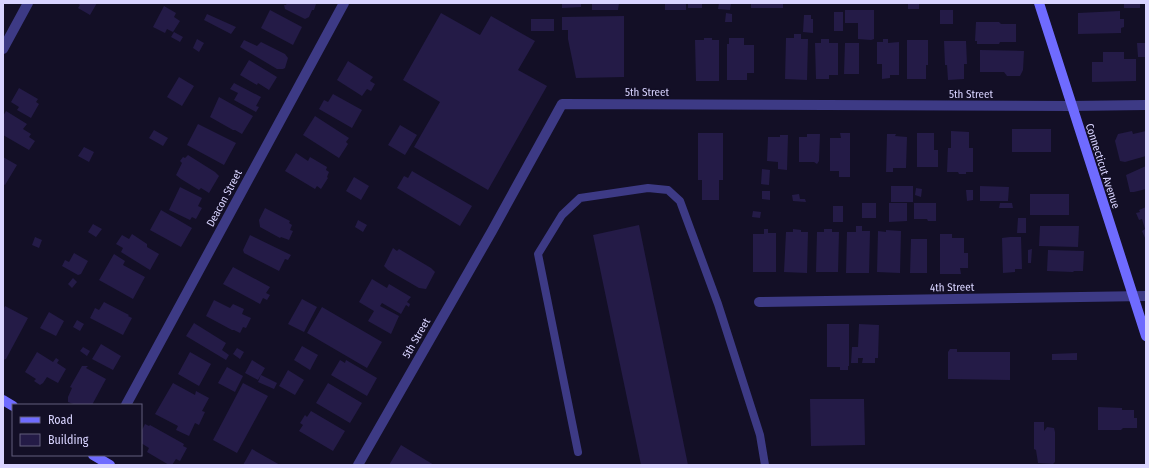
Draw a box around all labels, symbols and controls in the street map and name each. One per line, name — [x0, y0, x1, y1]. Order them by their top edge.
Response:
street label: 5th Street — [625, 86, 669, 99]
street label: 5th Street — [949, 88, 993, 101]
street label: Connecticut Avenue — [1083, 122, 1122, 210]
street label: Deacon Street — [204, 167, 245, 229]
street label: 4th Street — [930, 281, 975, 294]
street label: 5th Street — [400, 316, 433, 361]
legend — [12, 404, 142, 456]
text: Road — [48, 413, 73, 427]
text: Building — [48, 433, 89, 447]

